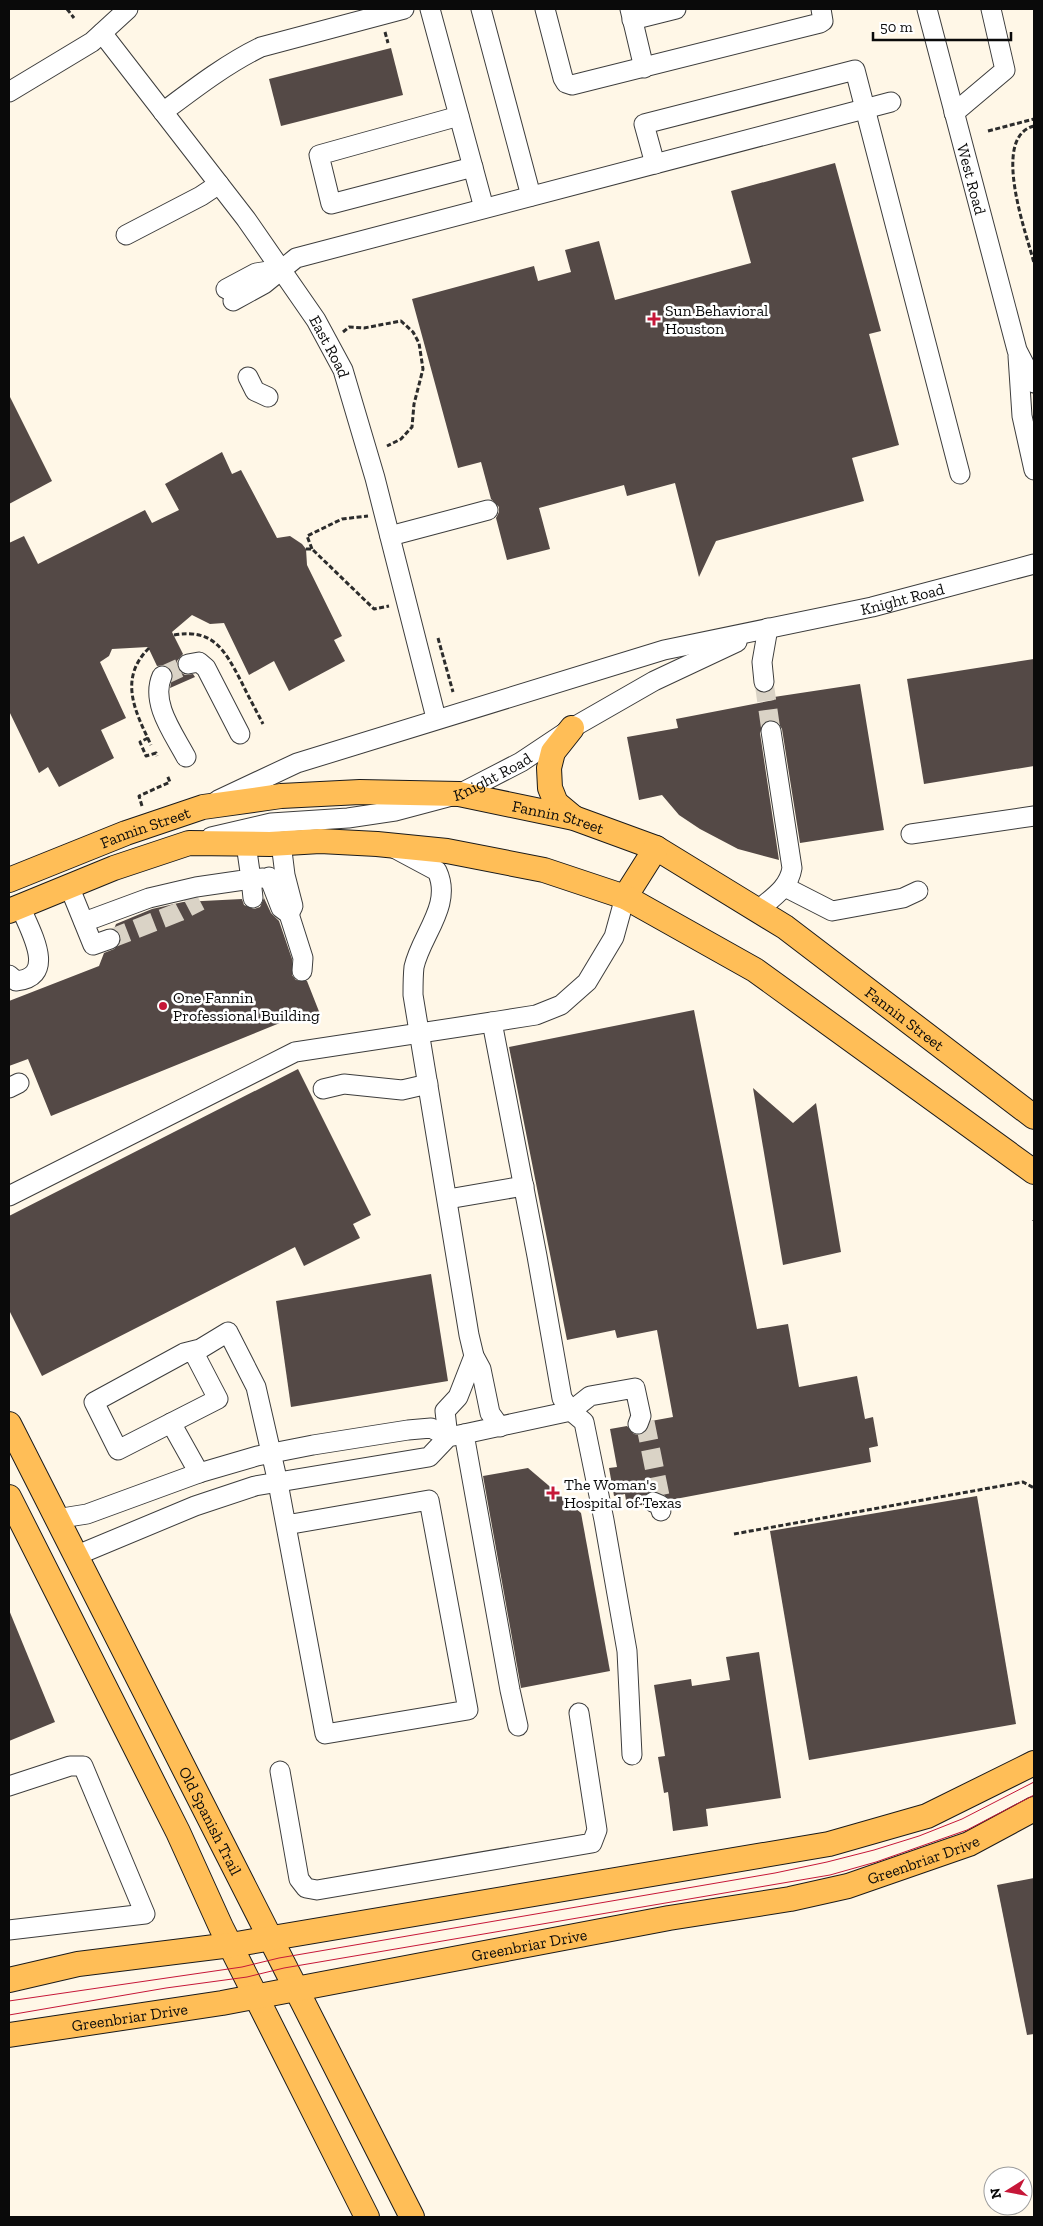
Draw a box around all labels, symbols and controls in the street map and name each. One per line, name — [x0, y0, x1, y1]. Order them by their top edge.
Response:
scale bar — [873, 10, 1010, 42]
text: 50 m — [880, 18, 913, 36]
street label: West Road — [953, 142, 990, 217]
place label: Sun Behavioral Houston — [665, 301, 768, 338]
street label: East Road — [306, 312, 354, 380]
marker: Sun Behavioral Houston — [647, 312, 661, 326]
street label: Knight Road — [859, 579, 946, 619]
street label: Knight Road — [451, 748, 535, 805]
street label: Fannin Street — [510, 796, 607, 838]
street label: Fannin Street — [97, 803, 193, 852]
street label: Fannin Street — [862, 982, 948, 1055]
place label: One Fannin Professional Building — [173, 988, 320, 1025]
marker: One Fannin Professional Building — [157, 1000, 169, 1012]
place label: The Woman's Hospital of Texas — [564, 1475, 682, 1512]
marker: The Woman's Hospital of Texas — [546, 1486, 560, 1500]
street label: Old Spanish Trail — [175, 1763, 246, 1878]
street label: Greenbriar Drive — [865, 1831, 983, 1888]
street label: Greenbriar Drive — [470, 1924, 589, 1965]
street label: Greenbriar Drive — [70, 1999, 189, 2035]
north arrow — [983, 2166, 1033, 2216]
text: N — [986, 2186, 1005, 2200]

